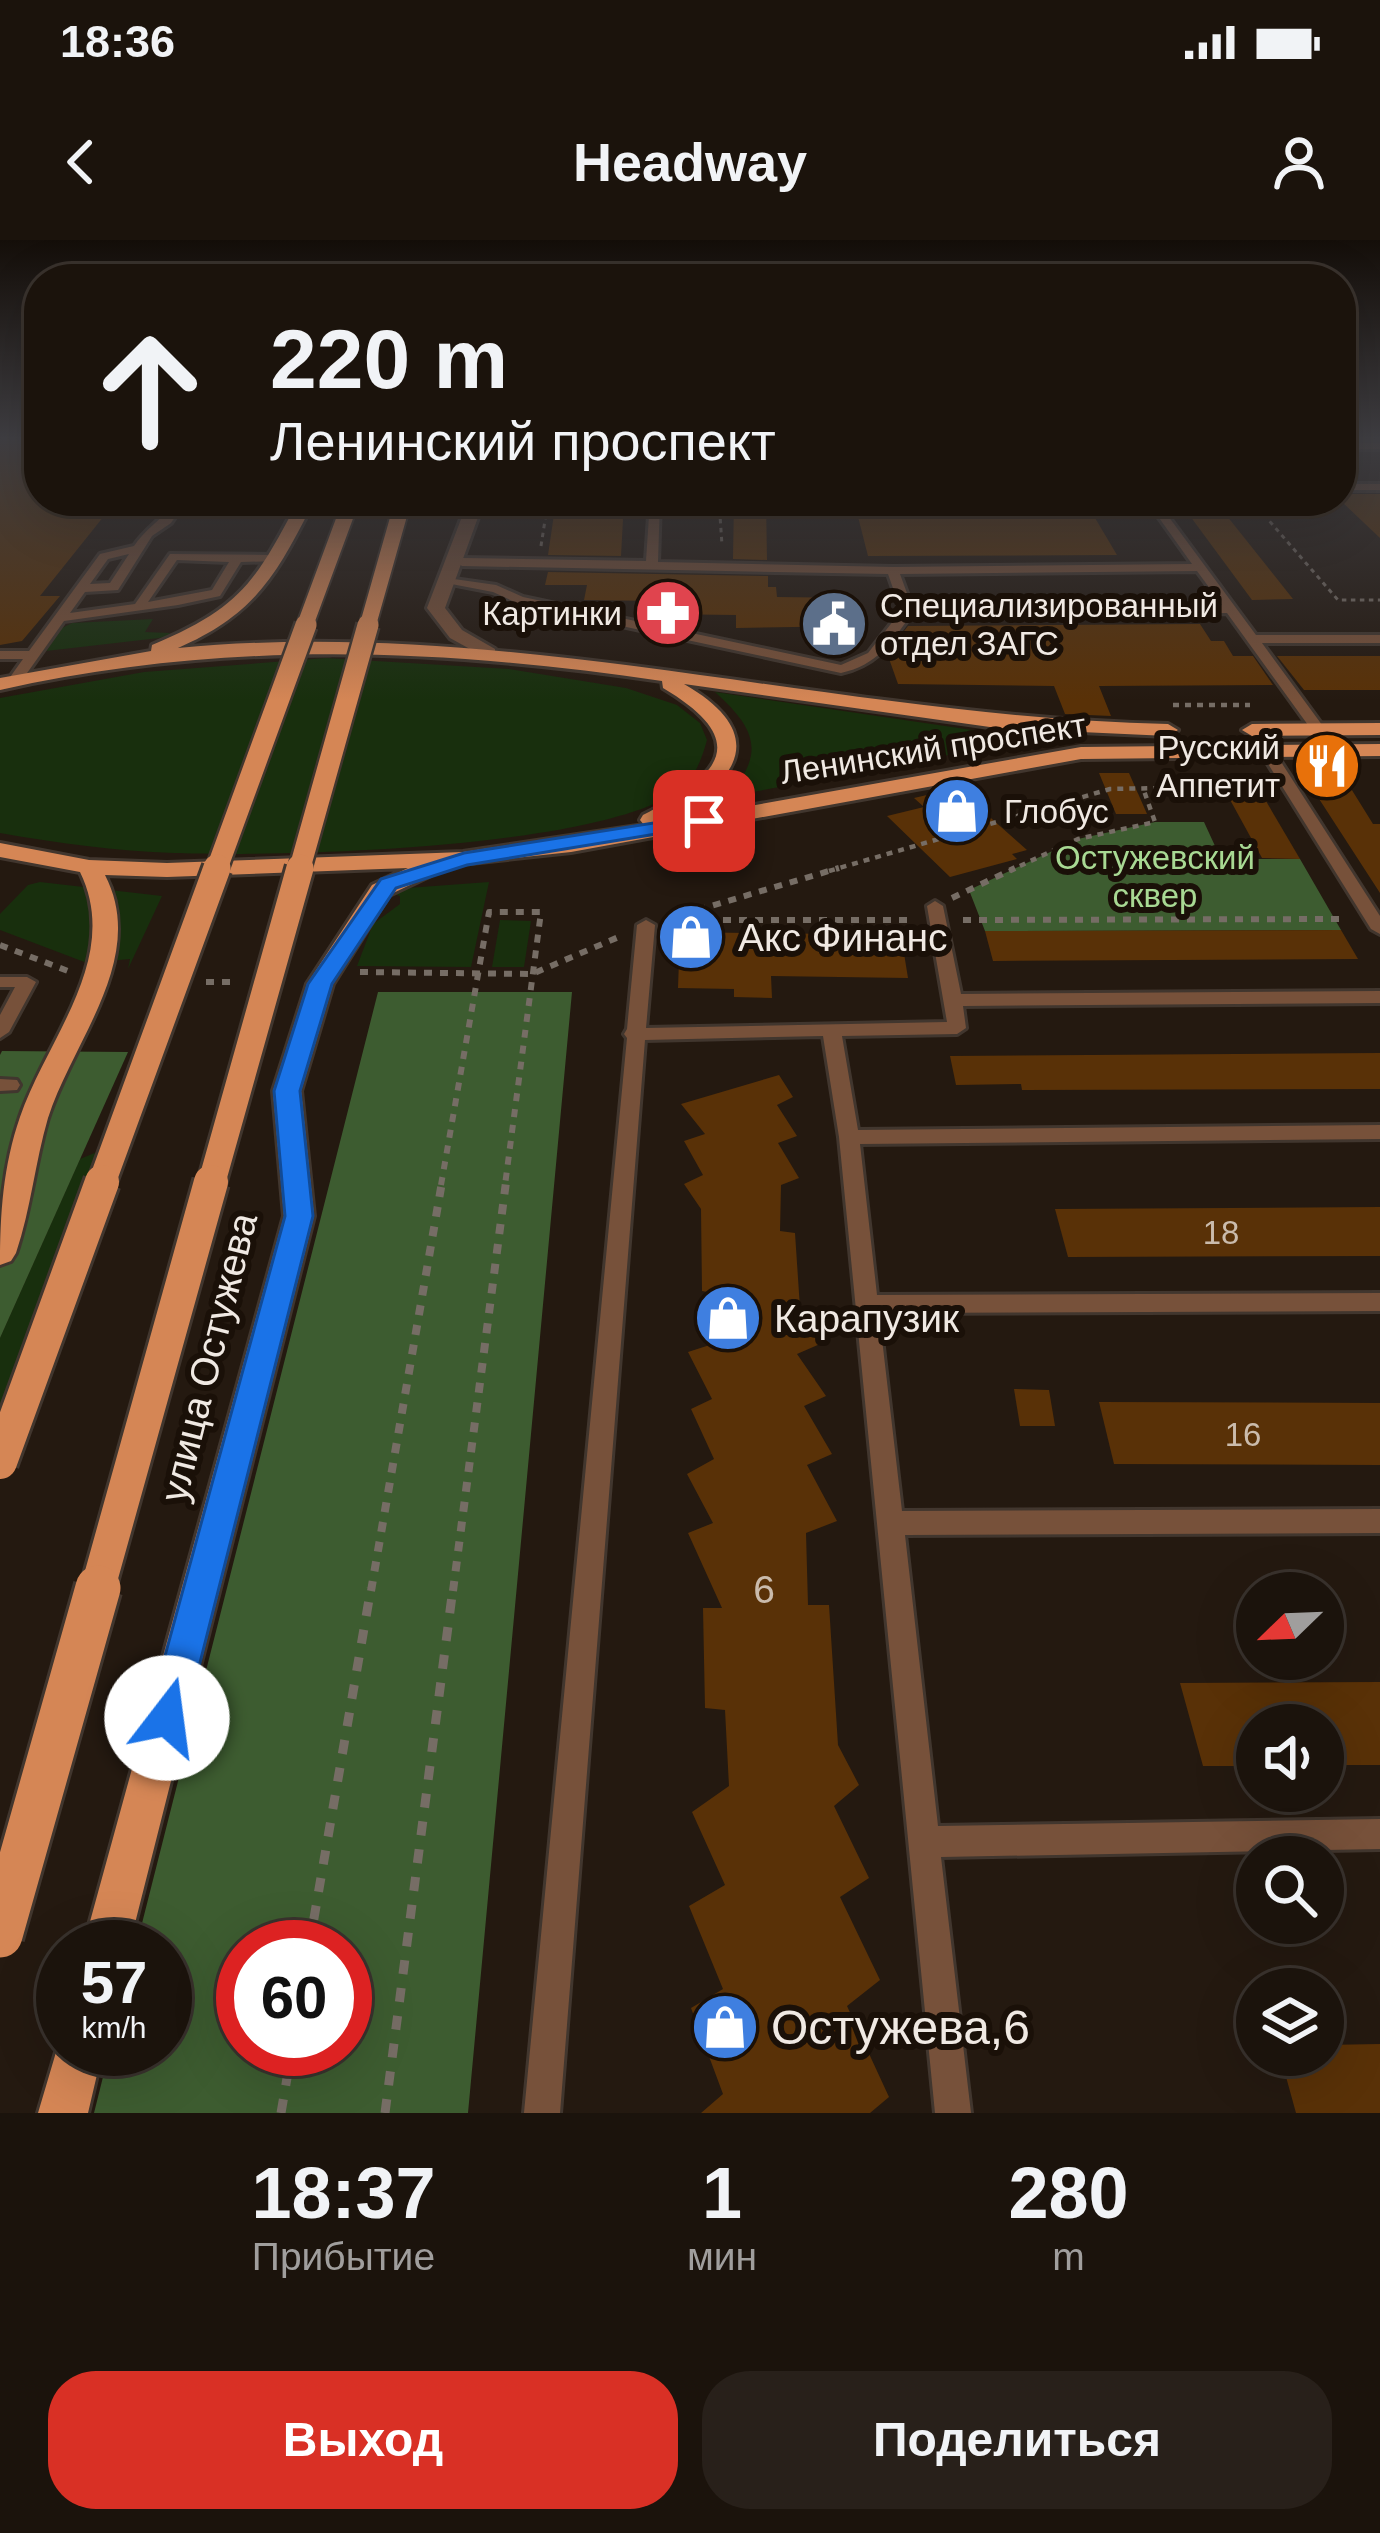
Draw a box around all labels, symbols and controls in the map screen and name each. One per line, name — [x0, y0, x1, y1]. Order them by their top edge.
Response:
text: 18:36 — [60, 16, 175, 67]
icon: back — [48, 129, 114, 195]
icon: person — [1266, 129, 1332, 195]
text: Headway — [573, 132, 807, 192]
icon: ahead — [72, 312, 228, 468]
text: 220 m — [270, 312, 508, 406]
text: Ленинский проспект — [270, 411, 776, 471]
pharmacy icon: Картинки — [633, 578, 703, 648]
place label: Специализированный отдел ЗАГС — [880, 587, 1218, 662]
public building icon: Специализированный отдел ЗАГС — [799, 589, 869, 659]
place label: Картинки — [482, 595, 622, 632]
street label: Ленинский проспект — [778, 706, 1089, 791]
place label: Русский Аппетит — [1156, 729, 1280, 804]
restaurant icon: Русский Аппетит — [1292, 731, 1362, 801]
pin — [653, 770, 755, 872]
shop icon: Глобус — [922, 776, 992, 846]
icon: arrive — [671, 788, 737, 854]
place label: Глобус — [1004, 793, 1109, 830]
park label: Остужевский сквер — [1055, 839, 1255, 914]
shop icon: Акс Финанс — [656, 902, 726, 972]
place label: Акс Финанс — [738, 916, 948, 959]
street label: улица Остужева — [152, 1208, 265, 1506]
house number: 18 — [1203, 1214, 1239, 1251]
shop icon: Карапузик — [693, 1283, 763, 1353]
place label: Карапузик — [774, 1297, 960, 1340]
house number: 16 — [1225, 1416, 1261, 1453]
house number: 6 — [753, 1568, 775, 1611]
north arrow — [1236, 1572, 1344, 1680]
map controls — [1236, 1572, 1344, 2076]
position arrow — [104, 1655, 230, 1781]
button: sound — [1236, 1704, 1344, 1812]
button: search — [1236, 1836, 1344, 1944]
speed limit sign: 60 — [216, 1920, 372, 2076]
text: 57 — [81, 1949, 147, 2016]
button: layers — [1236, 1968, 1344, 2076]
shop icon: Остужева,6 — [690, 1992, 760, 2062]
place label: Остужева,6 — [771, 2001, 1030, 2054]
text: km/h — [81, 2011, 147, 2044]
text: 18:37 — [251, 2153, 436, 2233]
text: 1 — [702, 2153, 742, 2233]
text: 280 — [1008, 2153, 1129, 2233]
text: Прибытие — [252, 2235, 435, 2278]
text: мин — [687, 2235, 757, 2278]
text: m — [1052, 2235, 1085, 2278]
button: Выход — [48, 2371, 678, 2509]
button: Поделиться — [702, 2371, 1332, 2509]

